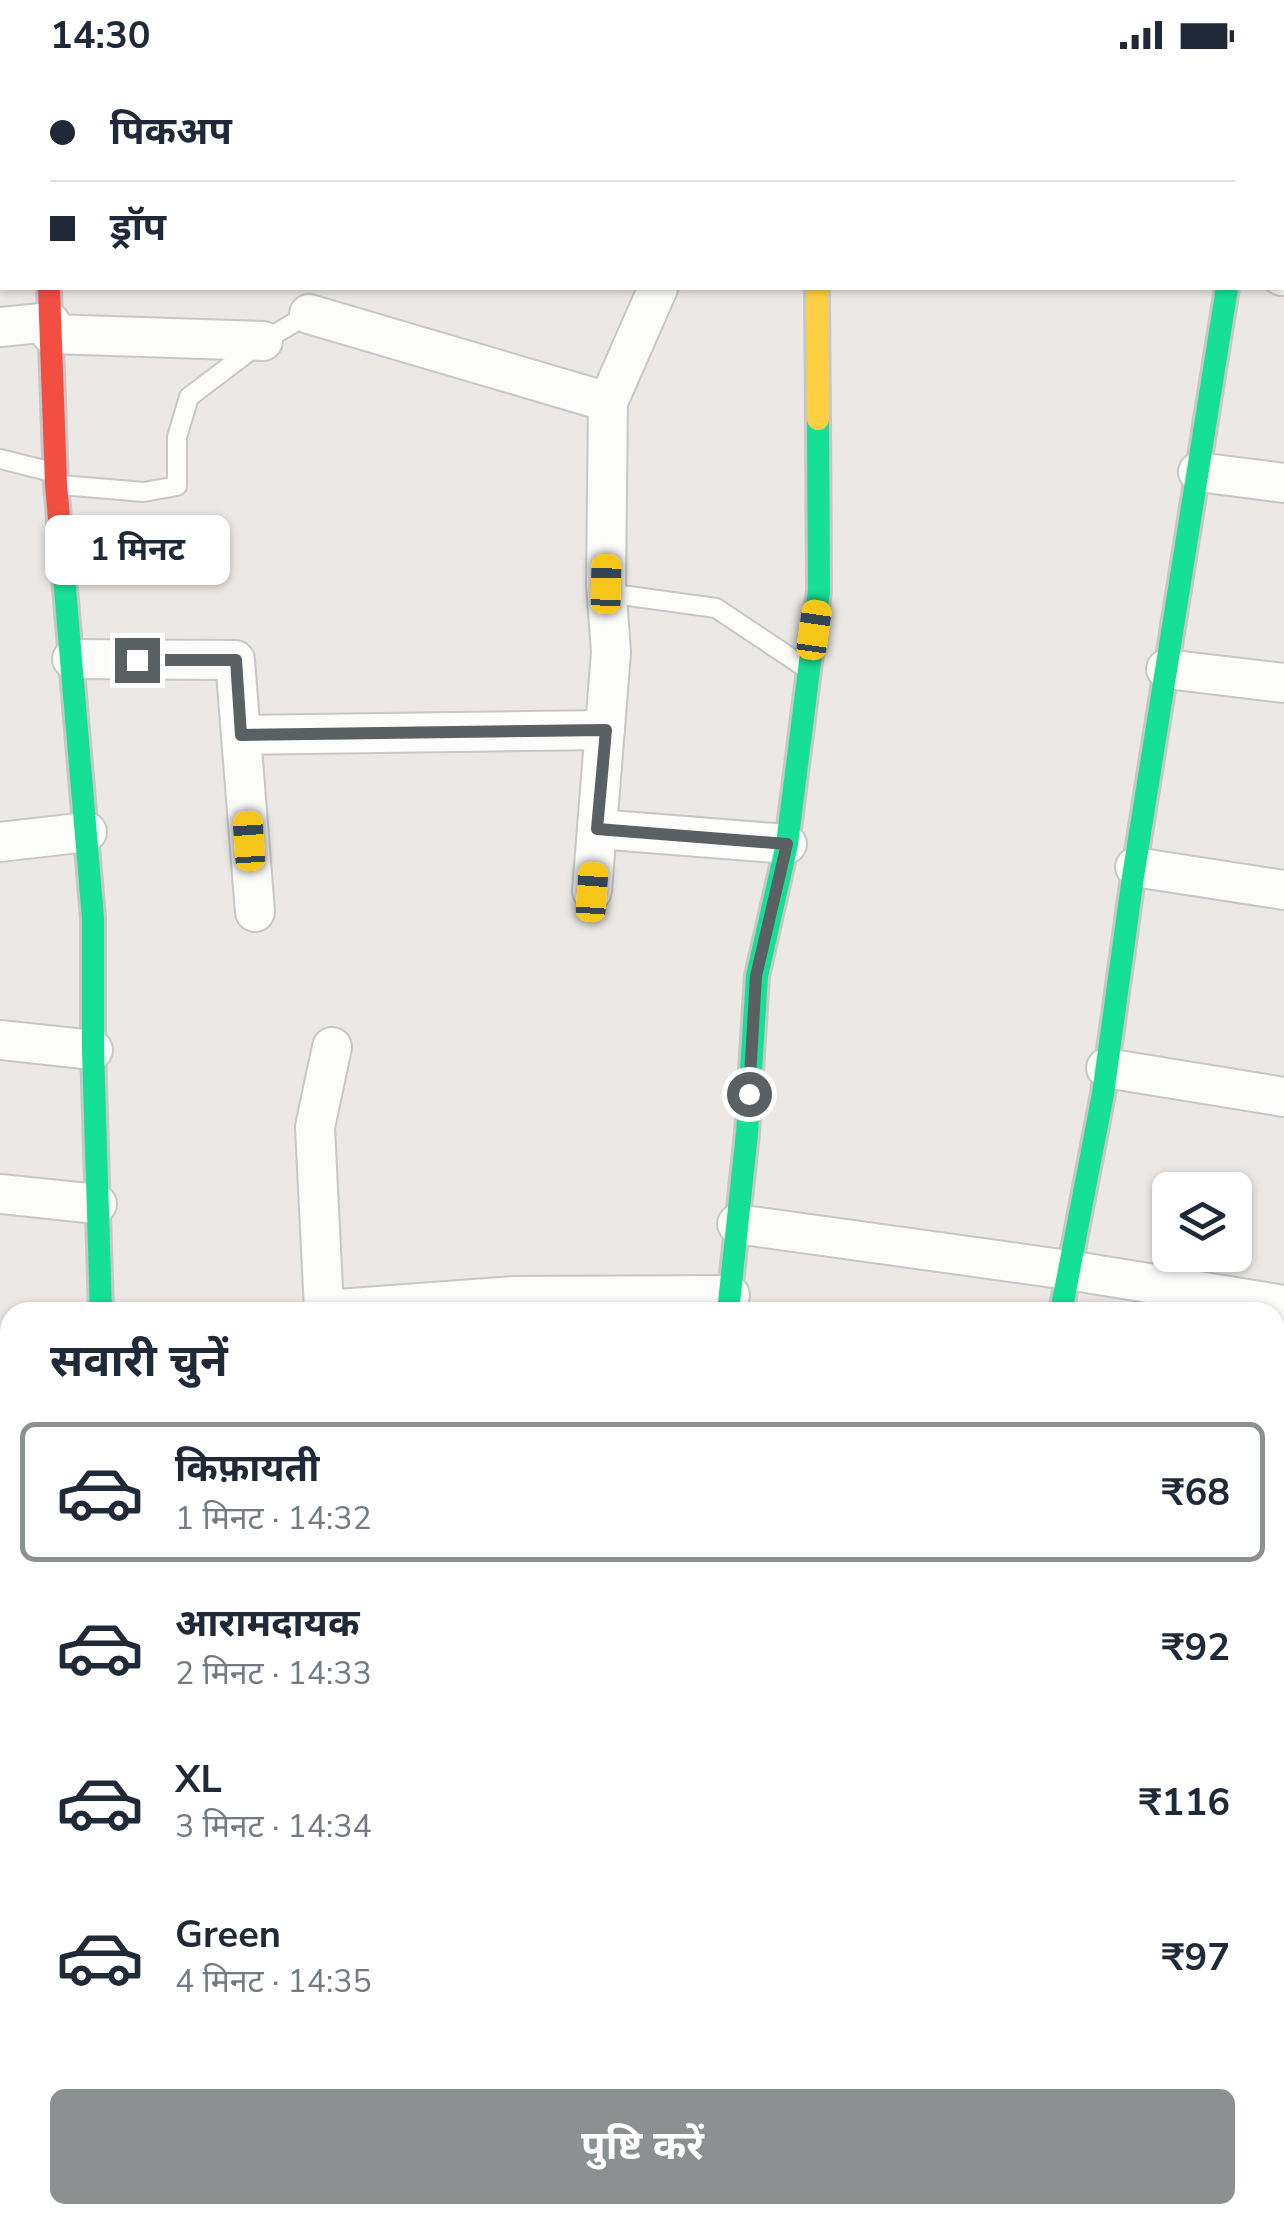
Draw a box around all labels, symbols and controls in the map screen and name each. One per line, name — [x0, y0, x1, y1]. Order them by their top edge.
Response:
text: 14:30 — [50, 10, 151, 61]
text: पिकअप — [110, 106, 232, 157]
text: ड्रॉप — [110, 202, 166, 253]
callout: 1 मिनट — [44, 515, 230, 585]
text: 1 मिनट — [90, 528, 185, 571]
car — [590, 554, 622, 614]
car — [795, 598, 833, 662]
route end — [115, 638, 160, 683]
car — [232, 810, 266, 872]
car — [575, 861, 609, 923]
route start — [727, 1072, 772, 1117]
map controls — [1152, 1172, 1252, 1272]
button: layers — [1152, 1172, 1252, 1272]
text: सवारी चुनें — [50, 1331, 228, 1392]
text: किफ़ायती — [175, 1443, 319, 1494]
icon: car — [55, 1447, 145, 1537]
text: ₹68 — [1162, 1467, 1230, 1518]
text: 1 मिनट · 14:32 — [175, 1497, 372, 1540]
text: आरामदायक — [175, 1598, 359, 1649]
icon: car — [55, 1602, 145, 1692]
text: ₹92 — [1162, 1622, 1230, 1673]
text: 2 मिनट · 14:33 — [175, 1652, 372, 1695]
text: XL — [175, 1754, 222, 1805]
icon: car — [55, 1757, 145, 1847]
text: ₹116 — [1139, 1777, 1230, 1828]
text: 3 मिनट · 14:34 — [175, 1805, 372, 1848]
text: Green — [175, 1909, 281, 1960]
icon: car — [55, 1912, 145, 2002]
text: ₹97 — [1162, 1932, 1230, 1983]
text: 4 मिनट · 14:35 — [175, 1960, 372, 2003]
button: पुष्टि करें — [50, 2089, 1235, 2204]

